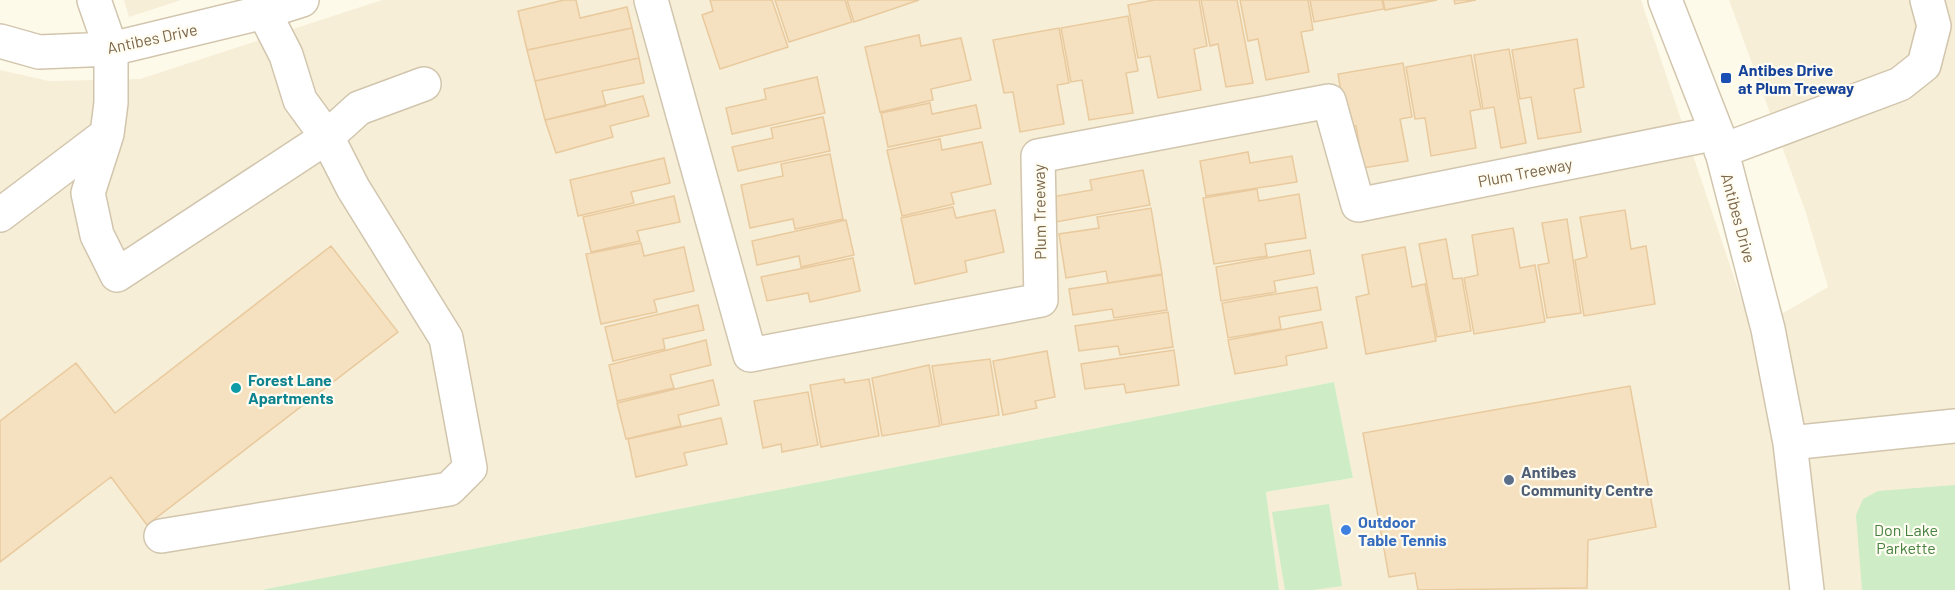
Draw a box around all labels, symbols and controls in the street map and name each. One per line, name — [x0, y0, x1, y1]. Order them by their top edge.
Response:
street label: Antibes Drive — [105, 19, 199, 57]
place label: Antibes Drive at Plum Treeway — [1738, 60, 1854, 97]
marker: Antibes Drive at Plum Treeway — [1719, 71, 1733, 85]
street label: Plum Treeway — [1476, 153, 1574, 190]
street label: Plum Treeway — [1029, 163, 1049, 260]
street label: Antibes Drive — [1718, 171, 1760, 265]
place label: Forest Lane Apartments — [248, 370, 334, 407]
marker: Forest Lane Apartments — [229, 381, 243, 395]
place label: Antibes Community Centre — [1521, 462, 1653, 499]
marker: Antibes Community Centre — [1502, 473, 1516, 487]
place label: Outdoor Table Tennis — [1358, 512, 1447, 549]
park label: Don Lake Parkette — [1874, 520, 1938, 557]
marker: Outdoor Table Tennis — [1339, 523, 1353, 537]

